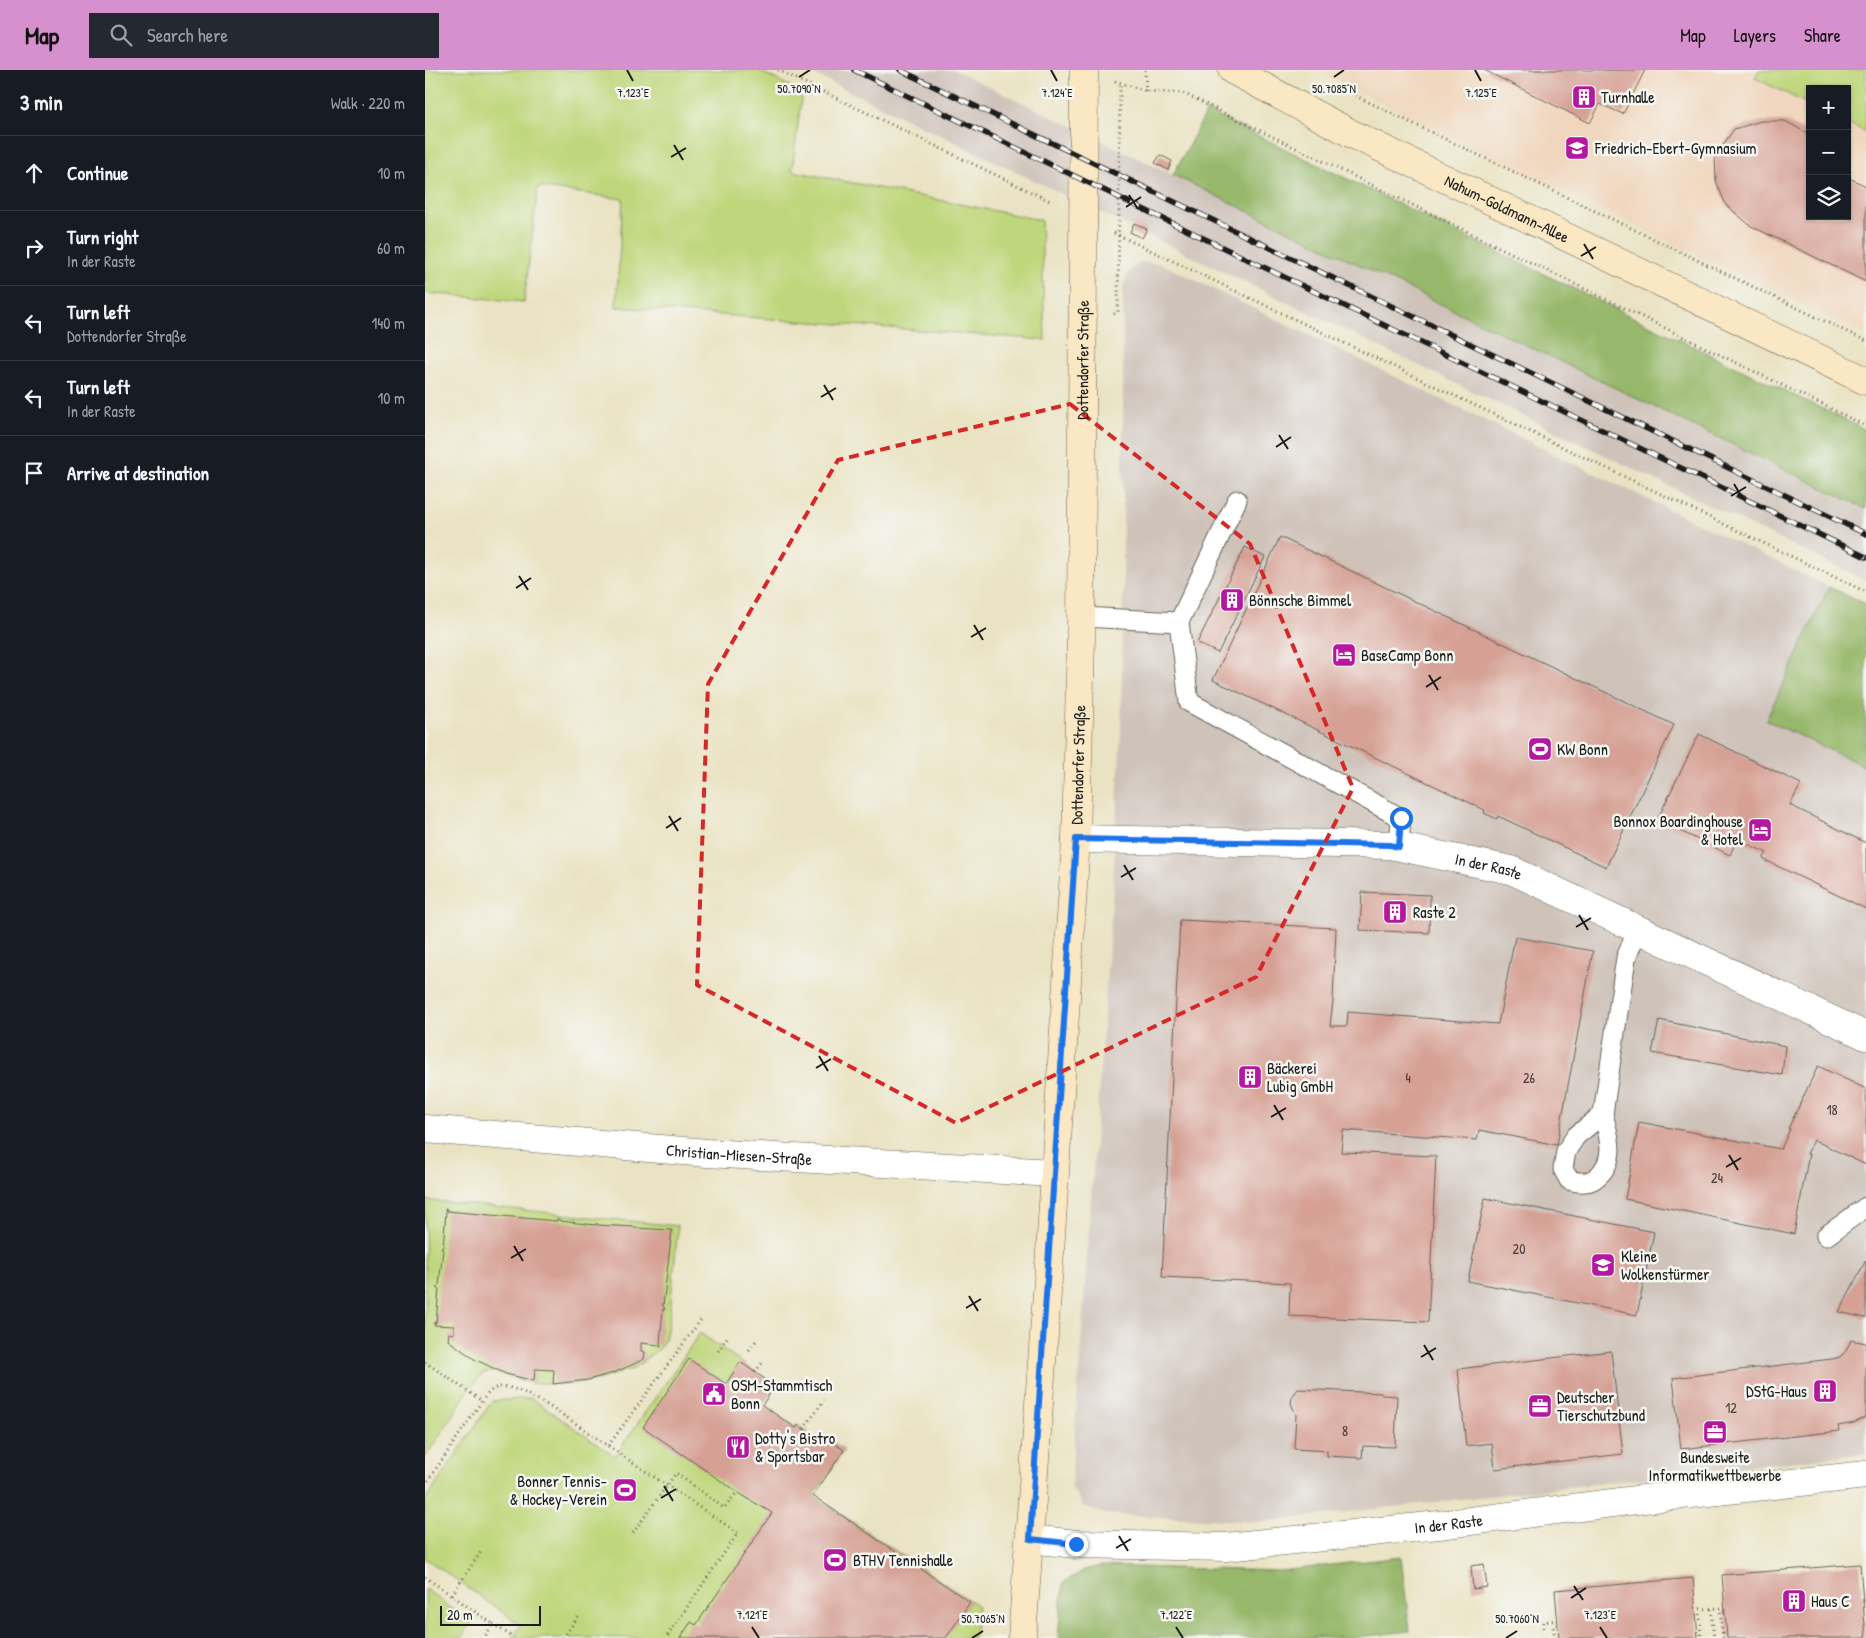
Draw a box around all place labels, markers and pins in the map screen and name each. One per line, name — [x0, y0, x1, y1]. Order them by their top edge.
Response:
building icon: Turnhalle — [1571, 84, 1597, 110]
place label: Turnhalle — [1601, 86, 1655, 108]
school or university icon: Friedrich-Ebert-Gymnasium — [1564, 135, 1590, 161]
place label: Friedrich-Ebert-Gymnasium — [1594, 137, 1757, 159]
building icon: Bönnsche Bimmel — [1219, 587, 1245, 613]
place label: Bönnsche Bimmel — [1249, 589, 1352, 611]
hotel icon: BaseCamp Bonn — [1331, 642, 1357, 668]
place label: BaseCamp Bonn — [1361, 644, 1453, 666]
sports icon: KW Bonn — [1527, 736, 1553, 762]
place label: KW Bonn — [1557, 738, 1608, 760]
place label: Bonnox Boardinghouse & Hotel — [1613, 810, 1744, 850]
hotel icon: Bonnox Boardinghouse & Hotel — [1747, 817, 1773, 843]
building icon: Raste 2 — [1382, 899, 1408, 925]
place label: Raste 2 — [1413, 901, 1456, 923]
place label: Bäckerei Lubig GmbH — [1267, 1057, 1333, 1097]
building icon: Bäckerei Lubig GmbH — [1237, 1064, 1263, 1090]
place label: Kleine Wolkenstürmer — [1621, 1245, 1709, 1285]
school or university icon: Kleine Wolkenstürmer — [1590, 1252, 1616, 1278]
place label: OSM-Stammtisch Bonn — [731, 1374, 833, 1414]
building icon: DStG-Haus — [1812, 1378, 1838, 1404]
place label: DStG-Haus — [1746, 1380, 1807, 1402]
public building icon: OSM-Stammtisch Bonn — [701, 1381, 727, 1407]
place label: Deutscher Tierschutzbund — [1557, 1386, 1645, 1426]
office icon: Deutscher Tierschutzbund — [1527, 1393, 1553, 1419]
office icon: Bundesweite Informatikwettbewerbe — [1702, 1419, 1728, 1445]
place label: Dotty's Bistro & Sportsbar — [755, 1427, 836, 1467]
restaurant icon: Dotty's Bistro & Sportsbar — [725, 1434, 751, 1460]
place label: Bundesweite Informatikwettbewerbe — [1649, 1446, 1782, 1486]
place label: Bonner Tennis- & Hockey-Verein — [510, 1470, 607, 1510]
sports icon: Bonner Tennis- & Hockey-Verein — [612, 1477, 638, 1503]
sports icon: BTHV Tennishalle — [822, 1547, 848, 1573]
place label: BTHV Tennishalle — [853, 1549, 954, 1571]
building icon: Haus C — [1781, 1588, 1807, 1614]
place label: Haus C — [1811, 1590, 1850, 1612]

